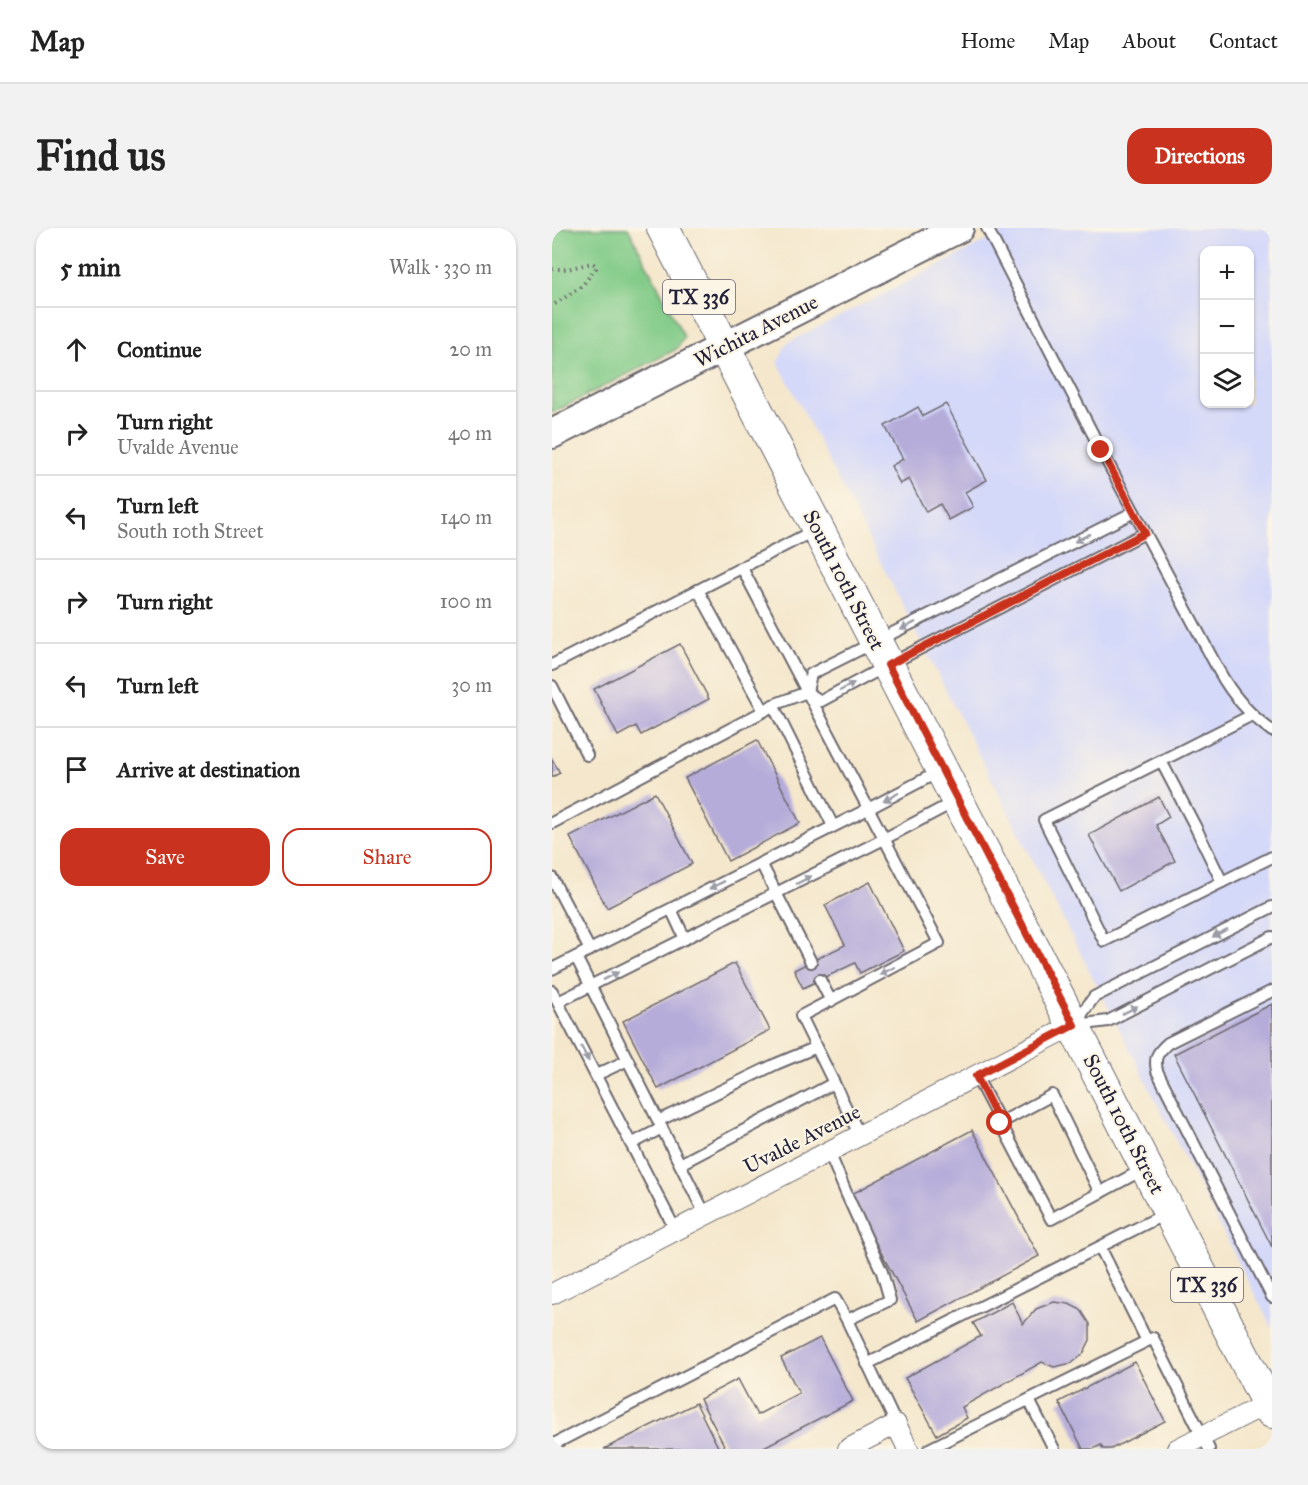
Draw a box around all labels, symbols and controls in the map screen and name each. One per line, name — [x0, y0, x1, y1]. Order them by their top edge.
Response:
text: Map — [30, 24, 85, 59]
text: Home — [960, 28, 1015, 54]
text: Map — [1048, 28, 1089, 54]
text: About — [1122, 28, 1176, 54]
text: Contact — [1209, 28, 1278, 54]
button: Directions — [1127, 128, 1272, 184]
text: Find us — [36, 130, 166, 182]
map controls — [1200, 246, 1254, 408]
button: + — [1200, 246, 1254, 300]
text: 5 min — [60, 251, 121, 283]
text: Walk · 330 m — [389, 255, 492, 279]
road number: TX 336 — [663, 280, 735, 314]
street label: Wichita Avenue — [690, 288, 823, 373]
button: − — [1200, 300, 1254, 354]
icon: ahead — [60, 333, 93, 366]
text: Continue — [117, 336, 202, 363]
text: 20 m — [449, 337, 492, 361]
button: layers — [1200, 354, 1254, 408]
text: Turn right — [117, 408, 213, 435]
icon: right — [60, 417, 93, 450]
text: 40 m — [448, 421, 492, 445]
text: Uvalde Avenue — [117, 435, 239, 459]
route end — [1087, 436, 1113, 462]
text: Turn left — [117, 492, 199, 519]
icon: left — [60, 501, 93, 534]
text: 140 m — [440, 505, 492, 529]
street label: South 10th Street — [797, 506, 891, 655]
text: South 10th Street — [117, 519, 264, 543]
one-way arrow — [1073, 534, 1090, 543]
icon: right — [60, 585, 93, 618]
text: Turn right — [117, 588, 213, 615]
text: 100 m — [440, 589, 492, 613]
one-way arrow — [899, 621, 916, 631]
icon: left — [60, 669, 93, 702]
text: Turn left — [117, 672, 199, 699]
text: 30 m — [451, 673, 492, 697]
one-way arrow — [839, 682, 856, 692]
icon: arrive — [60, 753, 93, 786]
text: Arrive at destination — [117, 756, 300, 783]
one-way arrow — [882, 792, 899, 802]
button: Save — [60, 828, 270, 886]
button: Share — [282, 828, 492, 886]
one-way arrow — [795, 875, 812, 884]
one-way arrow — [708, 880, 726, 890]
one-way arrow — [1211, 929, 1228, 938]
one-way arrow — [879, 966, 896, 976]
one-way arrow — [602, 972, 619, 981]
one-way arrow — [1121, 1005, 1138, 1015]
one-way arrow — [580, 1046, 590, 1063]
street label: South 10th Street — [1077, 1050, 1171, 1199]
street label: Uvalde Avenue — [739, 1098, 865, 1180]
route start — [986, 1109, 1012, 1135]
road number: TX 336 — [1171, 1268, 1243, 1302]

